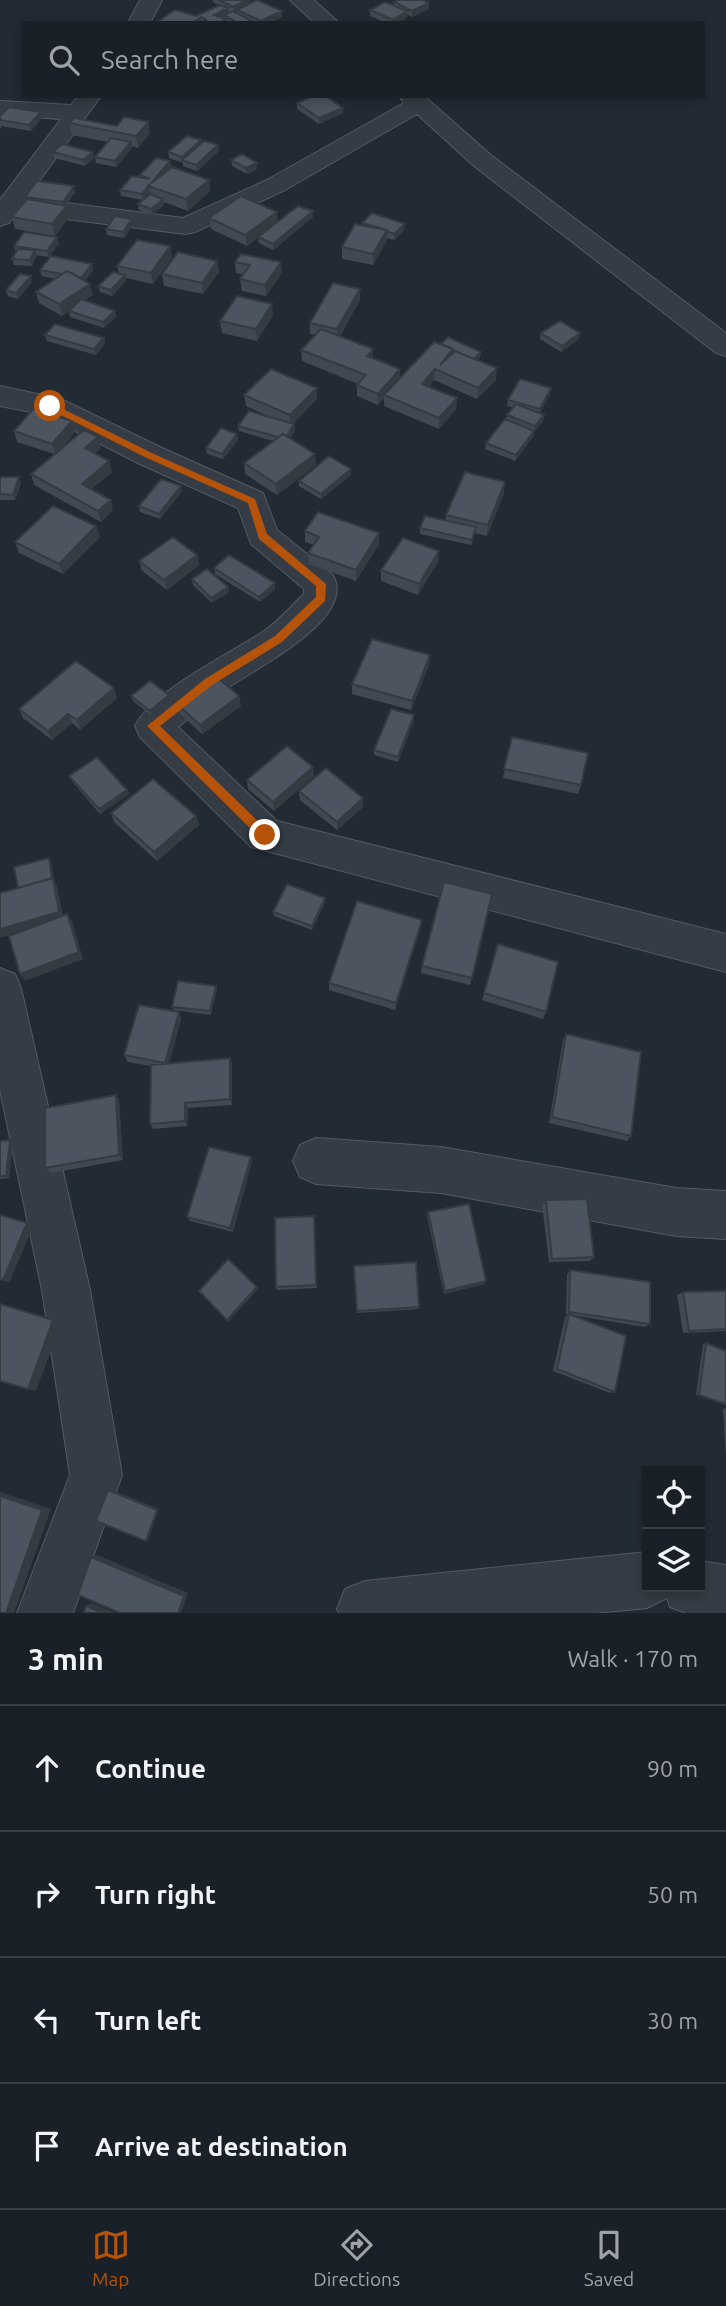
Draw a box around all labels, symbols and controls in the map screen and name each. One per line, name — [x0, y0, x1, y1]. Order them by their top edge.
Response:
search box — [21, 21, 705, 98]
icon: search — [45, 41, 83, 79]
text: Search here — [101, 45, 238, 74]
route start — [34, 390, 65, 421]
route end — [249, 819, 280, 850]
map controls — [642, 1466, 705, 1592]
button: locate — [642, 1466, 705, 1529]
button: layers — [642, 1529, 705, 1592]
text: 3 min — [28, 1642, 104, 1676]
text: Walk · 170 m — [567, 1646, 698, 1671]
icon: ahead — [28, 1749, 66, 1787]
text: Continue — [95, 1754, 206, 1783]
text: 90 m — [647, 1756, 698, 1781]
icon: right — [28, 1875, 66, 1913]
text: Turn right — [95, 1880, 216, 1909]
text: 50 m — [647, 1882, 698, 1907]
icon: left — [28, 2001, 66, 2039]
text: Turn left — [95, 2006, 201, 2035]
text: 30 m — [647, 2008, 698, 2033]
icon: arrive — [28, 2127, 66, 2165]
text: Arrive at destination — [95, 2132, 348, 2161]
tab: Map — [92, 2226, 130, 2290]
tab: Directions — [313, 2226, 400, 2290]
tab: Saved — [584, 2226, 634, 2290]

